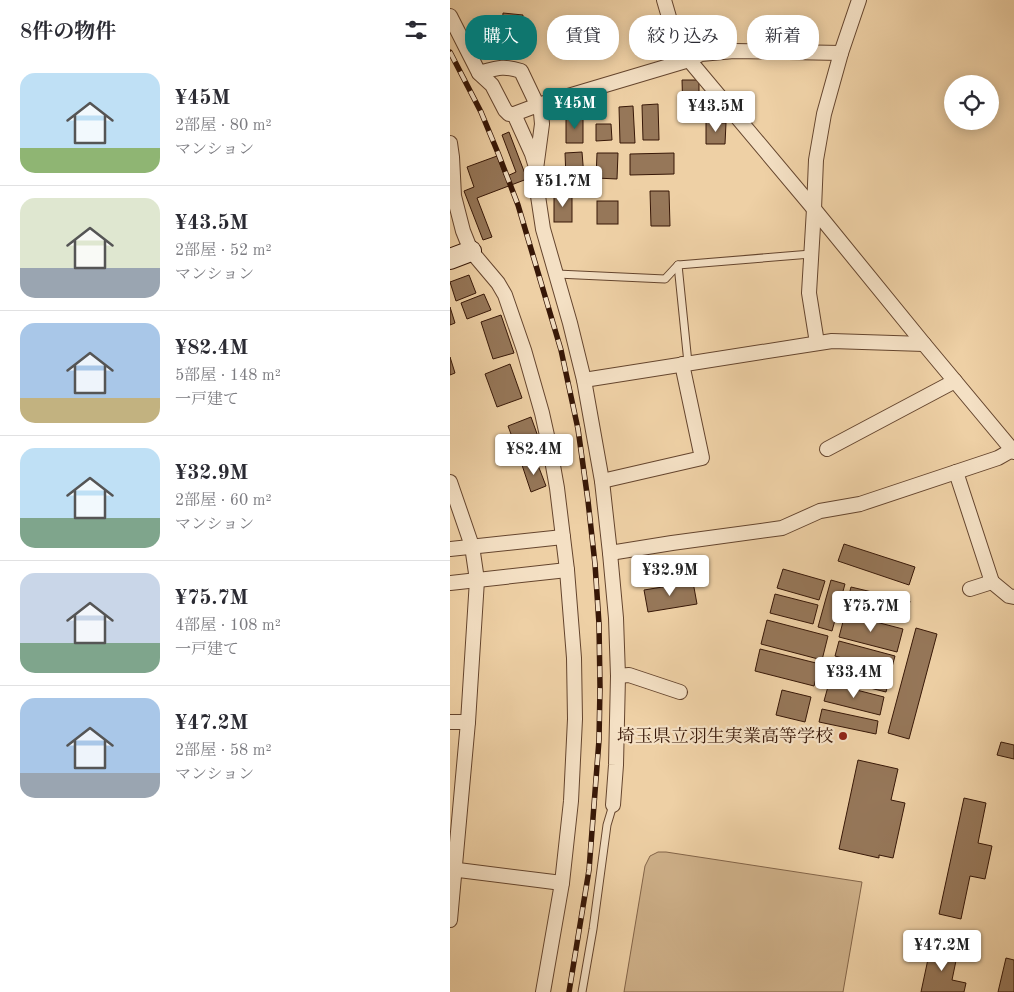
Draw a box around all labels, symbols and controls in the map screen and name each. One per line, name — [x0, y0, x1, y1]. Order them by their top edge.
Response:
chip: 購入 — [465, 15, 537, 60]
chip: 賃貸 — [547, 15, 619, 60]
chip: 絞り込み — [629, 15, 737, 60]
chip: 新着 — [747, 15, 819, 60]
icon: filters — [402, 16, 430, 44]
text: 8件の物件 — [20, 22, 116, 43]
map controls — [944, 75, 999, 130]
button: locate — [944, 75, 999, 130]
text: ¥45M — [175, 88, 230, 109]
pin: ¥45M — [545, 88, 605, 130]
pin: ¥43.5M — [675, 90, 757, 133]
icon: home — [60, 93, 120, 153]
text: ¥45M — [554, 96, 596, 112]
text: ¥43.5M — [688, 99, 744, 115]
text: 2部屋 · 80 m² — [175, 118, 272, 134]
text: マンション — [175, 142, 254, 158]
pin: ¥51.7M — [522, 166, 604, 208]
text: ¥51.7M — [535, 174, 591, 190]
text: ¥43.5M — [175, 213, 248, 234]
icon: home — [60, 218, 120, 278]
text: 2部屋 · 52 m² — [175, 243, 272, 259]
text: マンション — [175, 267, 254, 283]
text: ¥82.4M — [175, 338, 248, 359]
icon: home — [60, 343, 120, 403]
text: 5部屋 · 148 m² — [175, 368, 281, 384]
text: 一戸建て — [175, 392, 239, 408]
pin: ¥82.4M — [493, 434, 575, 476]
text: ¥82.4M — [506, 442, 562, 458]
text: ¥32.9M — [175, 463, 248, 484]
icon: home — [60, 468, 120, 528]
text: 2部屋 · 60 m² — [175, 493, 272, 509]
text: マンション — [175, 517, 254, 533]
pin: ¥32.9M — [629, 554, 711, 597]
text: ¥32.9M — [642, 563, 698, 579]
text: ¥75.7M — [175, 588, 248, 609]
pin: ¥75.7M — [830, 590, 912, 633]
icon: home — [60, 593, 120, 653]
text: ¥75.7M — [843, 599, 899, 615]
text: 4部屋 · 108 m² — [175, 618, 281, 634]
text: 一戸建て — [175, 642, 239, 658]
pin: ¥33.4M — [813, 656, 895, 699]
text: ¥33.4M — [826, 665, 882, 681]
text: ¥47.2M — [175, 713, 248, 734]
icon: home — [60, 718, 120, 778]
place label: 埼玉県立羽生実業高等学校 — [617, 726, 833, 746]
marker: 埼玉県立羽生実業高等学校 — [837, 730, 849, 742]
text: 2部屋 · 58 m² — [175, 743, 272, 759]
text: マンション — [175, 767, 254, 783]
pin: ¥47.2M — [901, 930, 983, 972]
text: ¥47.2M — [914, 938, 970, 954]

